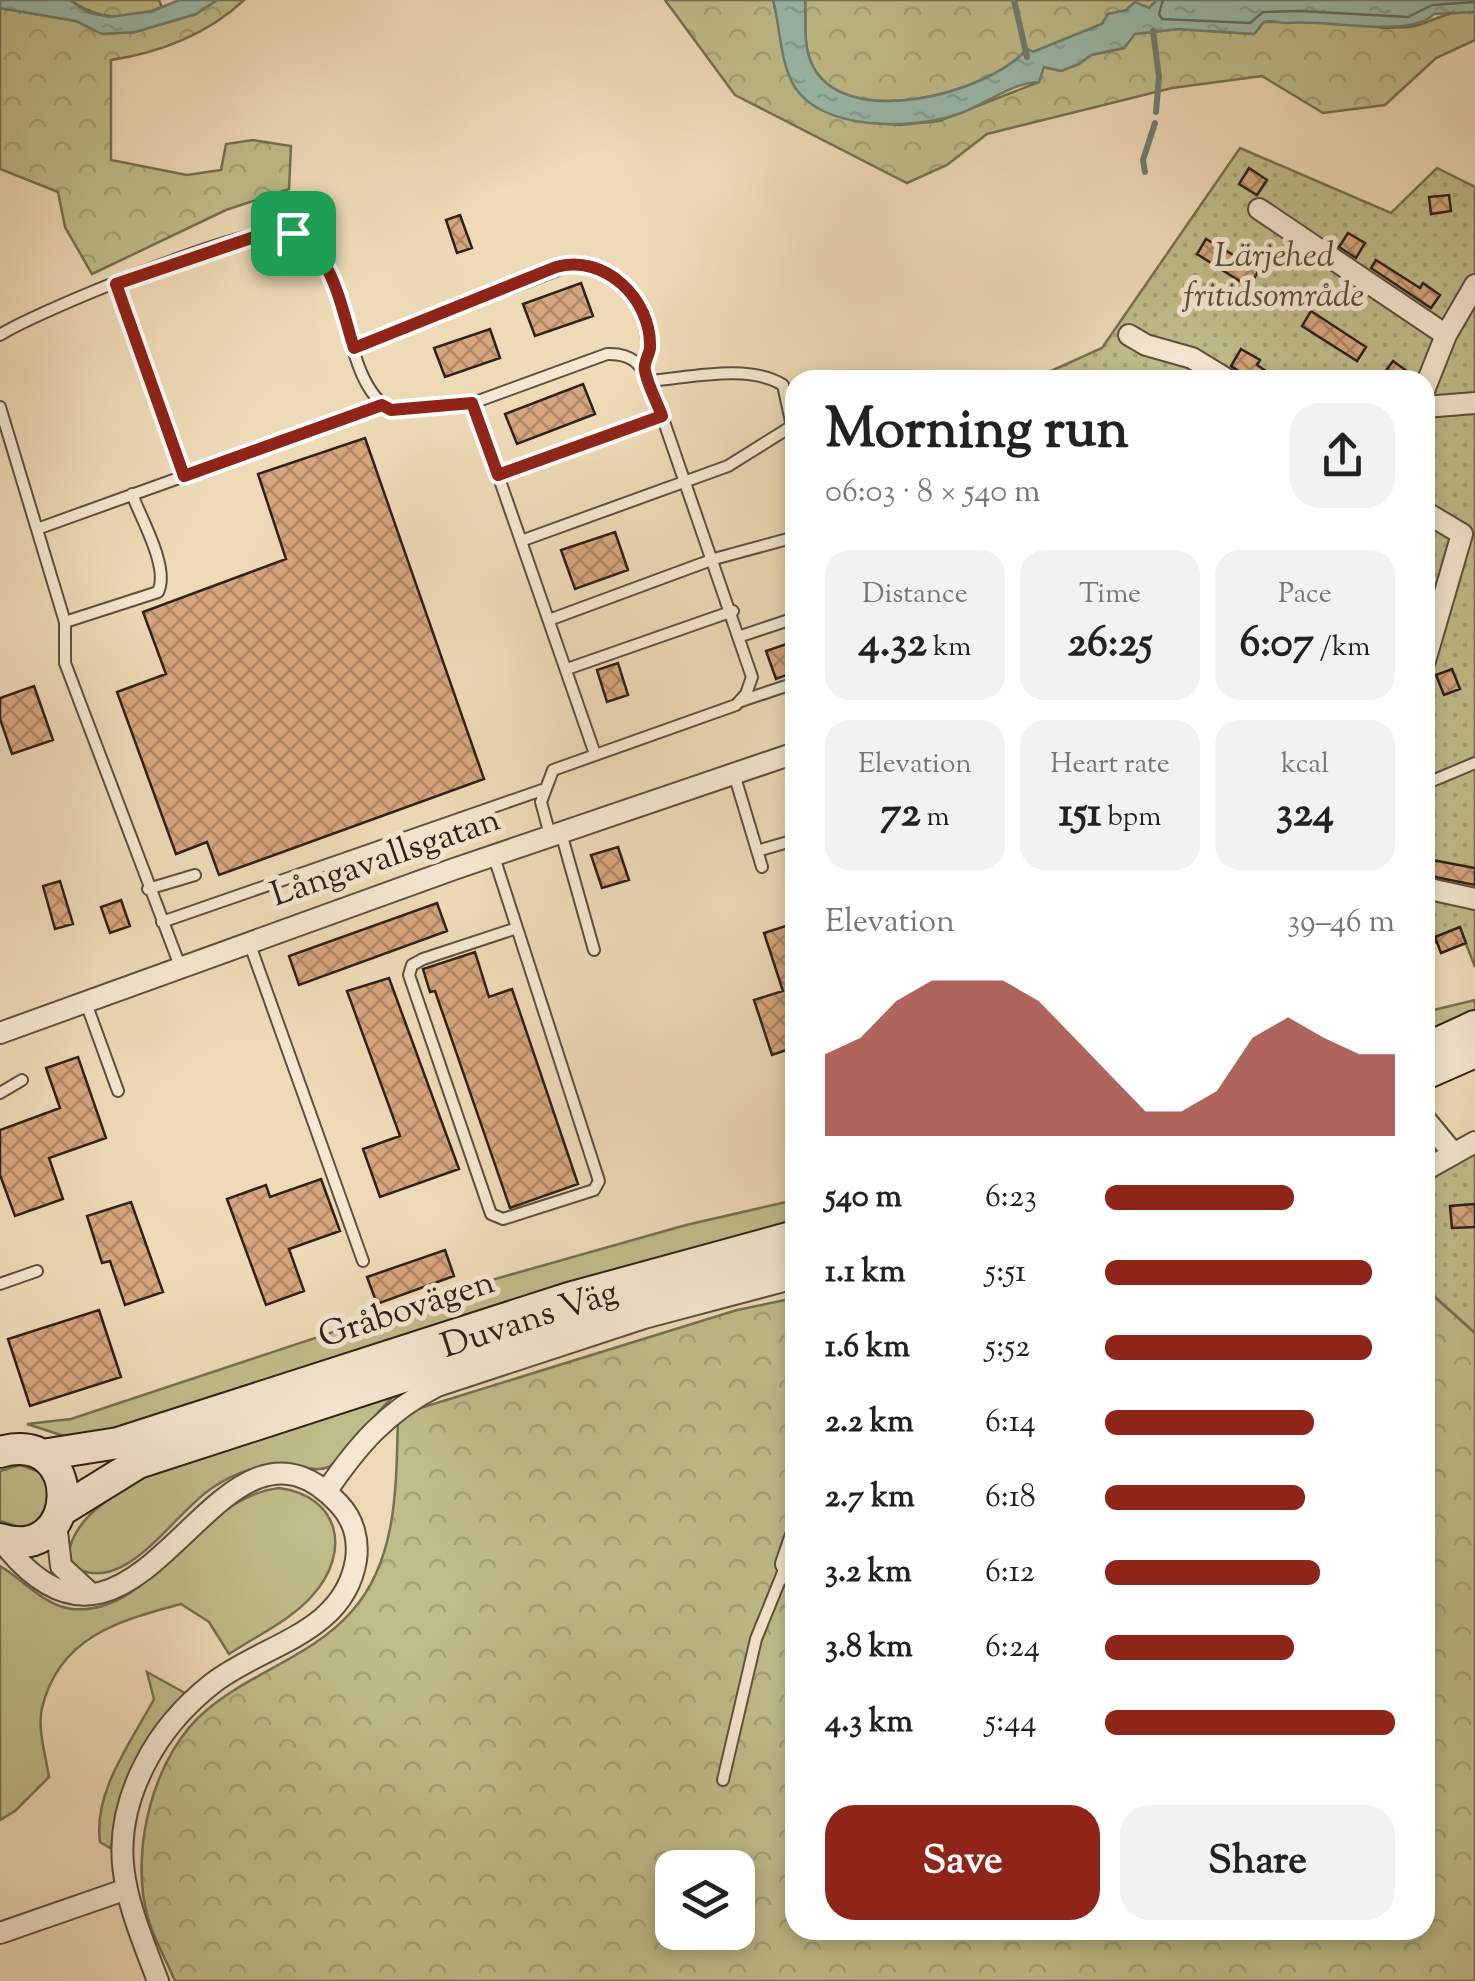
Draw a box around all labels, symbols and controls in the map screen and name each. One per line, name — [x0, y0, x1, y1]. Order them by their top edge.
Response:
pin — [251, 191, 336, 276]
icon: arrive — [266, 206, 321, 261]
park label: Lärjehed fritidsområde — [1182, 232, 1364, 323]
text: Morning run — [825, 393, 1129, 472]
button: share — [1290, 403, 1395, 508]
text: 06:03 · 8 × 540 m — [825, 470, 1041, 516]
text: Distance — [862, 575, 968, 615]
text: Time — [1079, 575, 1141, 615]
text: Pace — [1278, 575, 1332, 615]
text: 4.32 — [859, 615, 927, 675]
text: 26:25 — [1067, 615, 1153, 675]
text: 6:07 — [1240, 615, 1314, 675]
text: km — [927, 628, 971, 668]
text: /km — [1314, 628, 1370, 668]
text: Elevation — [858, 745, 972, 785]
text: Heart rate — [1050, 745, 1170, 785]
text: kcal — [1281, 745, 1329, 785]
text: 72 — [880, 785, 921, 845]
text: 151 — [1059, 785, 1102, 845]
text: 324 — [1276, 785, 1334, 845]
street label: Långavallsgatan — [264, 796, 508, 922]
text: m — [921, 798, 950, 838]
text: bpm — [1102, 798, 1161, 838]
text: Elevation — [825, 900, 955, 946]
text: 39–46 m — [1287, 900, 1395, 946]
text: 540 m — [825, 1175, 902, 1221]
text: 6:23 — [985, 1175, 1037, 1221]
text: 1.1 km — [825, 1250, 906, 1296]
text: 5:51 — [985, 1250, 1026, 1296]
street label: Gråbovägen — [312, 1259, 502, 1363]
street label: Duvans Väg — [435, 1268, 625, 1374]
text: 1.6 km — [825, 1325, 910, 1371]
text: 5:52 — [985, 1325, 1030, 1371]
text: 2.2 km — [825, 1400, 914, 1446]
text: 6:14 — [985, 1400, 1036, 1446]
text: 2.7 km — [825, 1475, 915, 1521]
text: 6:18 — [985, 1475, 1036, 1521]
text: 3.2 km — [825, 1550, 912, 1596]
text: 6:12 — [985, 1550, 1035, 1596]
text: 3.8 km — [825, 1625, 913, 1671]
text: 6:24 — [985, 1625, 1040, 1671]
text: 4.3 km — [825, 1700, 913, 1746]
text: 5:44 — [985, 1700, 1037, 1746]
button: Save — [825, 1805, 1100, 1920]
button: Share — [1120, 1805, 1395, 1920]
map controls — [655, 1850, 755, 1950]
button: layers — [655, 1850, 755, 1950]

